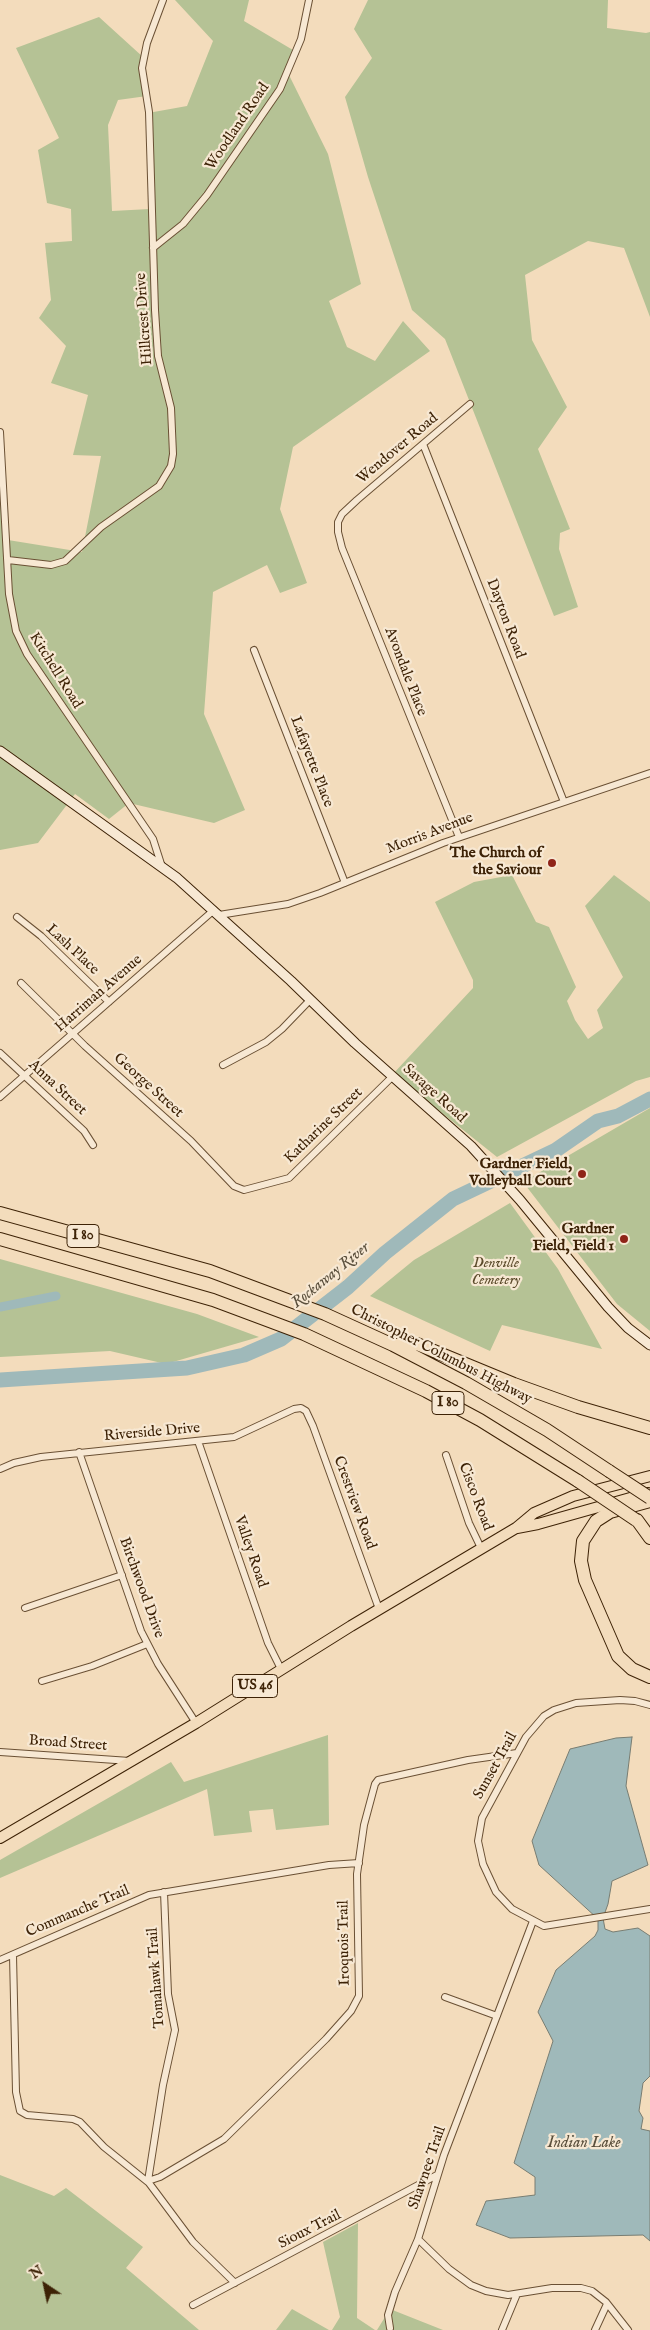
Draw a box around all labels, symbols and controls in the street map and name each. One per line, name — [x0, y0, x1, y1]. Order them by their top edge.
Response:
street label: Woodland Road — [202, 80, 274, 174]
street label: Hillcrest Drive — [133, 272, 157, 366]
street label: Wendover Road — [354, 410, 442, 488]
street label: Dayton Road — [482, 577, 528, 661]
street label: Avondale Place — [380, 625, 430, 719]
street label: Kitchell Road — [24, 630, 86, 712]
street label: Lafayette Place — [285, 714, 337, 810]
street label: Morris Avenue — [384, 809, 476, 859]
place label: The Church of the Saviour — [450, 845, 542, 880]
marker: The Church of the Saviour — [546, 857, 558, 869]
street label: Lash Place — [42, 921, 102, 979]
street label: Harriman Avenue — [52, 951, 146, 1037]
street label: George Street — [109, 1050, 187, 1122]
street label: Anna Street — [24, 1056, 90, 1120]
street label: Savage Road — [399, 1061, 469, 1127]
street label: Katharine Street — [281, 1084, 367, 1168]
place label: Gardner Field, Volleyball Court — [469, 1156, 572, 1191]
marker: Gardner Field, Volleyball Court — [576, 1168, 588, 1180]
place label: Gardner Field, Field 1 — [533, 1221, 614, 1256]
road number: I 80 — [67, 1224, 99, 1248]
marker: Gardner Field, Field 1 — [618, 1233, 630, 1245]
water label: Rockaway River — [288, 1239, 374, 1313]
park label: Denville Cemetery — [472, 1255, 520, 1290]
street label: Christopher Columbus Highway — [347, 1301, 535, 1409]
road number: I 80 — [432, 1392, 464, 1415]
street label: Riverside Drive — [103, 1420, 201, 1446]
street label: Crestview Road — [329, 1454, 379, 1552]
street label: Cisco Road — [454, 1460, 496, 1534]
street label: Valley Road — [229, 1514, 271, 1590]
street label: Birchwood Drive — [114, 1535, 168, 1641]
road number: US 46 — [232, 1674, 278, 1698]
street label: Sunset Trail — [470, 1729, 522, 1803]
street label: Broad Street — [28, 1732, 108, 1756]
street label: Commanche Trail — [23, 1882, 133, 1942]
street label: Iroquois Trail — [335, 1900, 355, 1986]
street label: Tomahawk Trail — [145, 1927, 169, 2029]
street label: Shawnee Trail — [405, 2124, 451, 2212]
water label: Indian Lake — [547, 2134, 621, 2154]
street label: Sioux Trail — [276, 2207, 344, 2253]
north arrow — [20, 2260, 70, 2310]
text: N — [27, 2262, 47, 2283]

